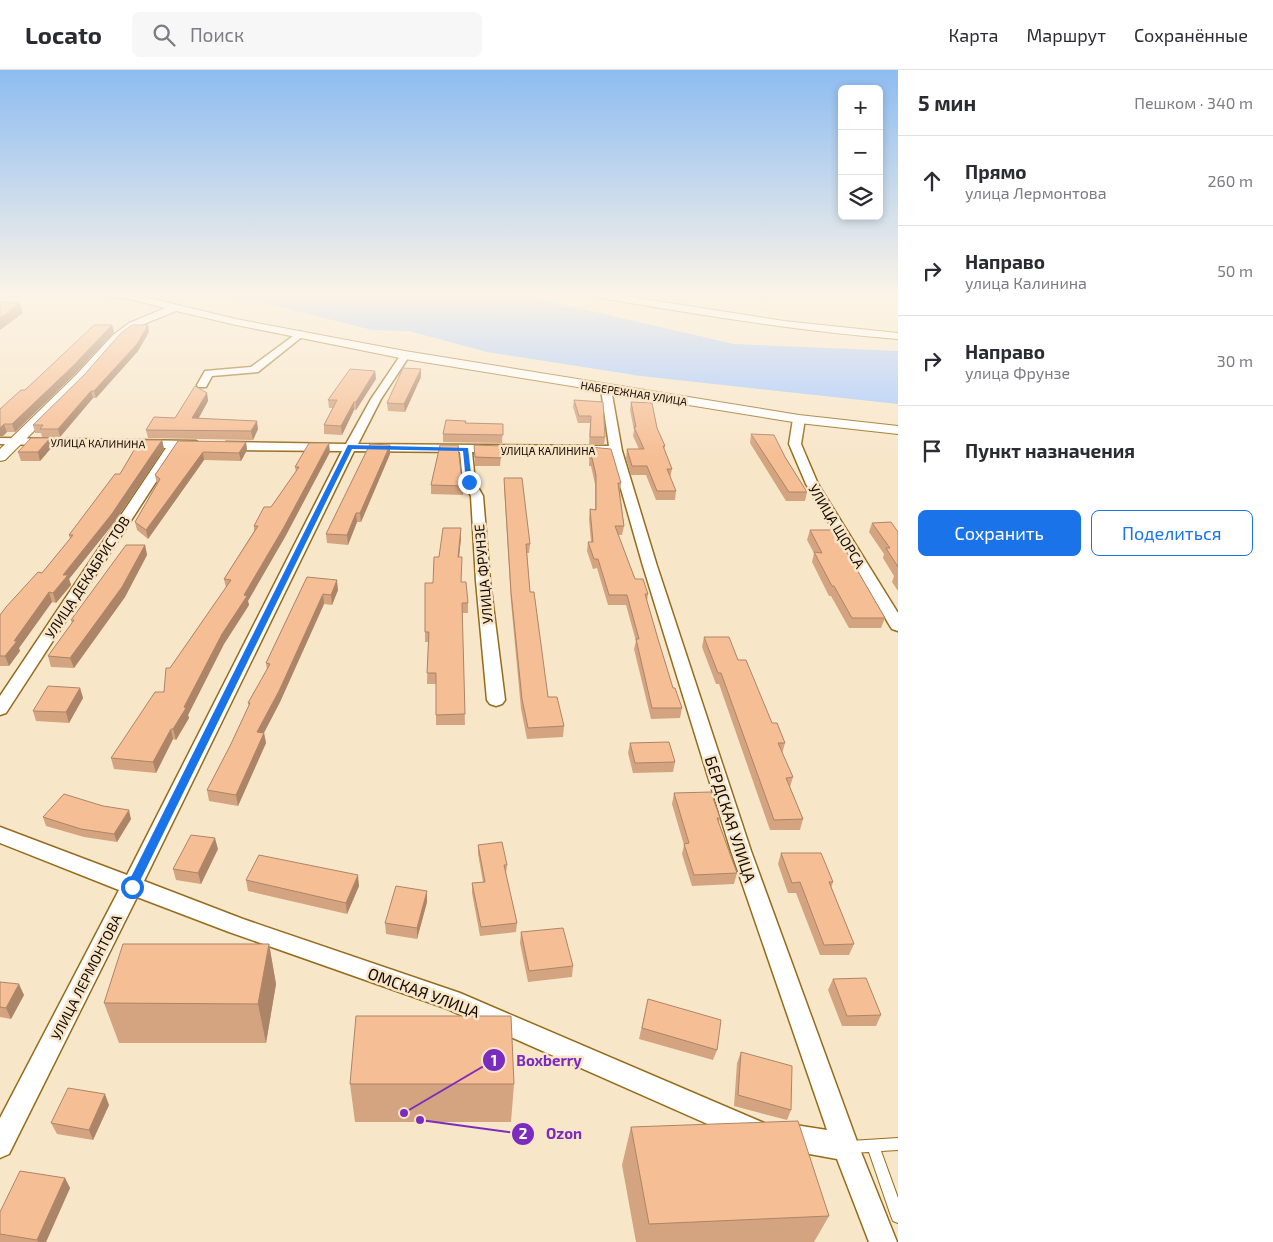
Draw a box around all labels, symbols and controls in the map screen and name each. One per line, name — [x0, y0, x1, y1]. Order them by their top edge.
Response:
search box — [132, 12, 482, 57]
text: Locato — [25, 20, 102, 49]
icon: search — [150, 21, 178, 49]
text: Поиск — [190, 23, 244, 46]
text: Карта — [948, 24, 998, 46]
text: Маршрут — [1026, 24, 1106, 46]
text: Сохранённые — [1134, 24, 1248, 46]
map controls — [838, 85, 883, 220]
button: + — [838, 85, 883, 130]
text: 5 мин — [918, 90, 976, 115]
text: Пешком · 340 m — [1134, 93, 1253, 112]
button: − — [838, 130, 883, 175]
text: Прямо — [965, 160, 1027, 183]
icon: ahead — [918, 167, 946, 195]
text: 260 m — [1208, 171, 1253, 190]
button: layers — [838, 175, 883, 220]
text: улица Лермонтова — [965, 183, 1107, 202]
text: Направо — [965, 250, 1045, 273]
icon: right — [918, 257, 946, 285]
text: 50 m — [1217, 261, 1253, 280]
text: улица Калинина — [965, 273, 1087, 292]
text: Направо — [965, 340, 1045, 363]
icon: right — [918, 347, 946, 375]
text: 30 m — [1217, 351, 1253, 370]
text: улица Фрунзе — [965, 363, 1070, 382]
street label: НАБЕРЕЖНАЯ УЛИЦА — [580, 378, 688, 408]
street label: УЛИЦА КАЛИНИНА — [51, 436, 146, 450]
icon: arrive — [918, 437, 946, 465]
text: Пункт назначения — [965, 439, 1135, 462]
street label: УЛИЦА КАЛИНИНА — [501, 444, 596, 457]
route end — [458, 471, 481, 494]
street label: УЛИЦА ЩОРСА — [805, 481, 869, 571]
button: Сохранить — [918, 510, 1081, 556]
button: Поделиться — [1091, 510, 1253, 556]
street label: УЛИЦА ДЕКАБРИСТОВ — [41, 513, 133, 641]
street label: УЛИЦА ФРУНЗЕ — [470, 523, 496, 625]
street label: БЕРДСКАЯ УЛИЦА — [702, 753, 760, 885]
route start — [121, 876, 144, 899]
street label: УЛИЦА ЛЕРМОНТОВА — [47, 911, 125, 1043]
street label: ОМСКАЯ УЛИЦА — [366, 963, 483, 1021]
callout: Boxberry — [481, 1045, 592, 1075]
text: 1 — [491, 1051, 497, 1069]
text: Boxberry — [516, 1051, 582, 1070]
callout: Ozon — [511, 1119, 592, 1149]
text: 2 — [519, 1124, 528, 1142]
text: Ozon — [546, 1124, 582, 1142]

